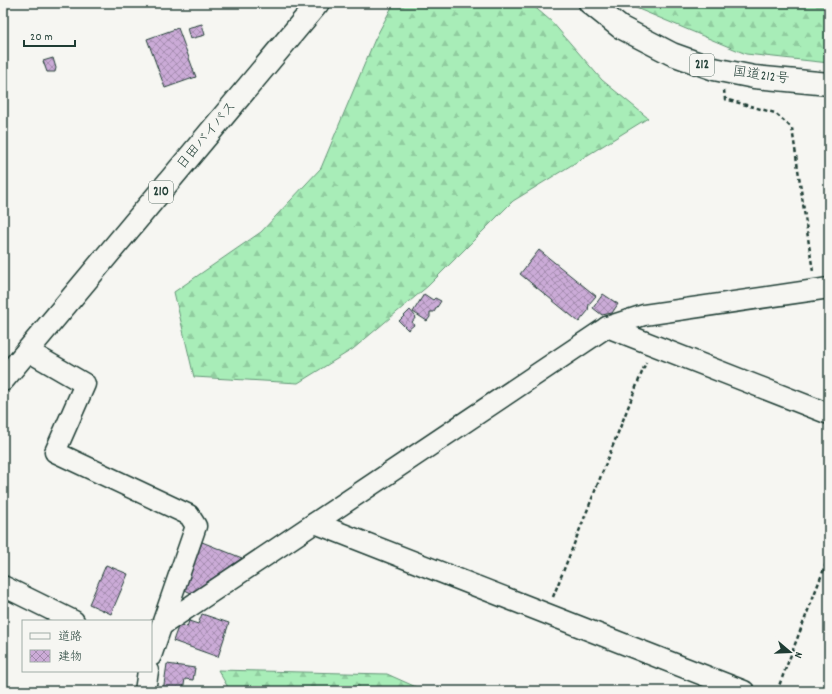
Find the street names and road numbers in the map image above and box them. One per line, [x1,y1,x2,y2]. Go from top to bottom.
road number: 212 [690,54,714,76]
street label: 国道212号 [731,62,791,90]
street label: 日田バイパス [172,97,242,175]
road number: 210 [149,181,173,203]

